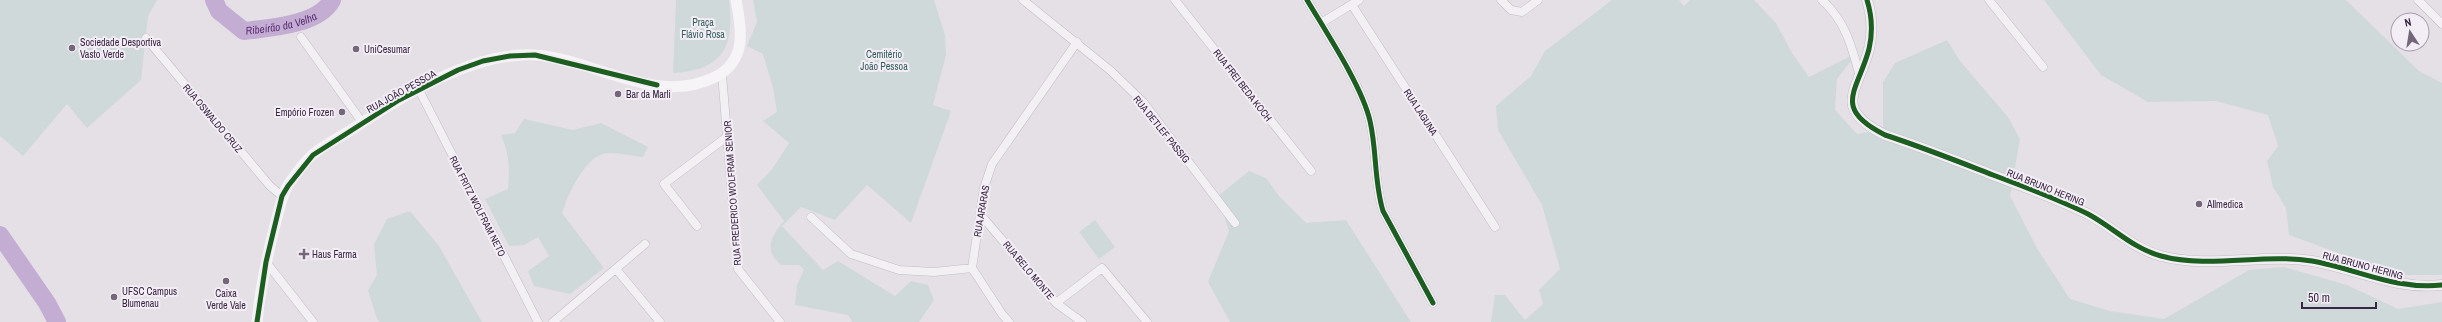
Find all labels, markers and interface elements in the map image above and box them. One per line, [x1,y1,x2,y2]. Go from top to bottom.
water label: Ribeirão da Velha [245,9,319,38]
north arrow [2390,12,2430,52]
text: N [2403,15,2413,30]
park label: Praça Flávio Rosa [681,16,725,41]
place label: Sociedade Desportiva Vasto Verde [80,36,162,61]
marker: Sociedade Desportiva Vasto Verde [67,43,77,53]
place label: UniCesumar [364,43,410,56]
marker: UniCesumar [351,44,361,54]
street label: RUA FREI BEDA KOCH [1210,47,1275,124]
park label: Cemitério João Pessoa [860,48,908,73]
street label: RUA JOÃO PESSOA [364,67,439,116]
street label: RUA OSWALDO CRUZ [180,81,245,155]
street label: RUA LAGUNA [1401,87,1441,138]
place label: Bar da Marli [626,88,671,101]
marker: Bar da Marli [613,89,623,99]
street label: RUA DETLEF PASSIG [1131,93,1193,166]
place label: Empório Frozen [275,106,334,119]
marker: Empório Frozen [337,107,347,117]
street label: RUA FREDERICO WOLFRAM SENIOR [721,120,744,266]
street label: RUA FRITZ WOLFRAM NETO [446,154,509,259]
street label: RUA BRUNO HERING [2005,166,2087,209]
street label: RUA ARARAS [971,184,993,238]
place label: Allmedica [2206,198,2243,211]
marker: Allmedica [2194,199,2204,209]
street label: RUA BELO MONTE [1000,238,1057,302]
place label: Haus Farma [312,248,357,261]
street label: RUA BRUNO HERING [2321,248,2405,282]
marker: Haus Farma [299,249,309,259]
marker: Caixa Verde Vale [221,276,231,286]
scale bar [2302,284,2376,310]
place label: UFSC Campus Blumenau [122,285,177,310]
place label: Caixa Verde Vale [206,287,246,312]
text: 50 m [2308,290,2330,306]
marker: UFSC Campus Blumenau [109,292,119,302]

